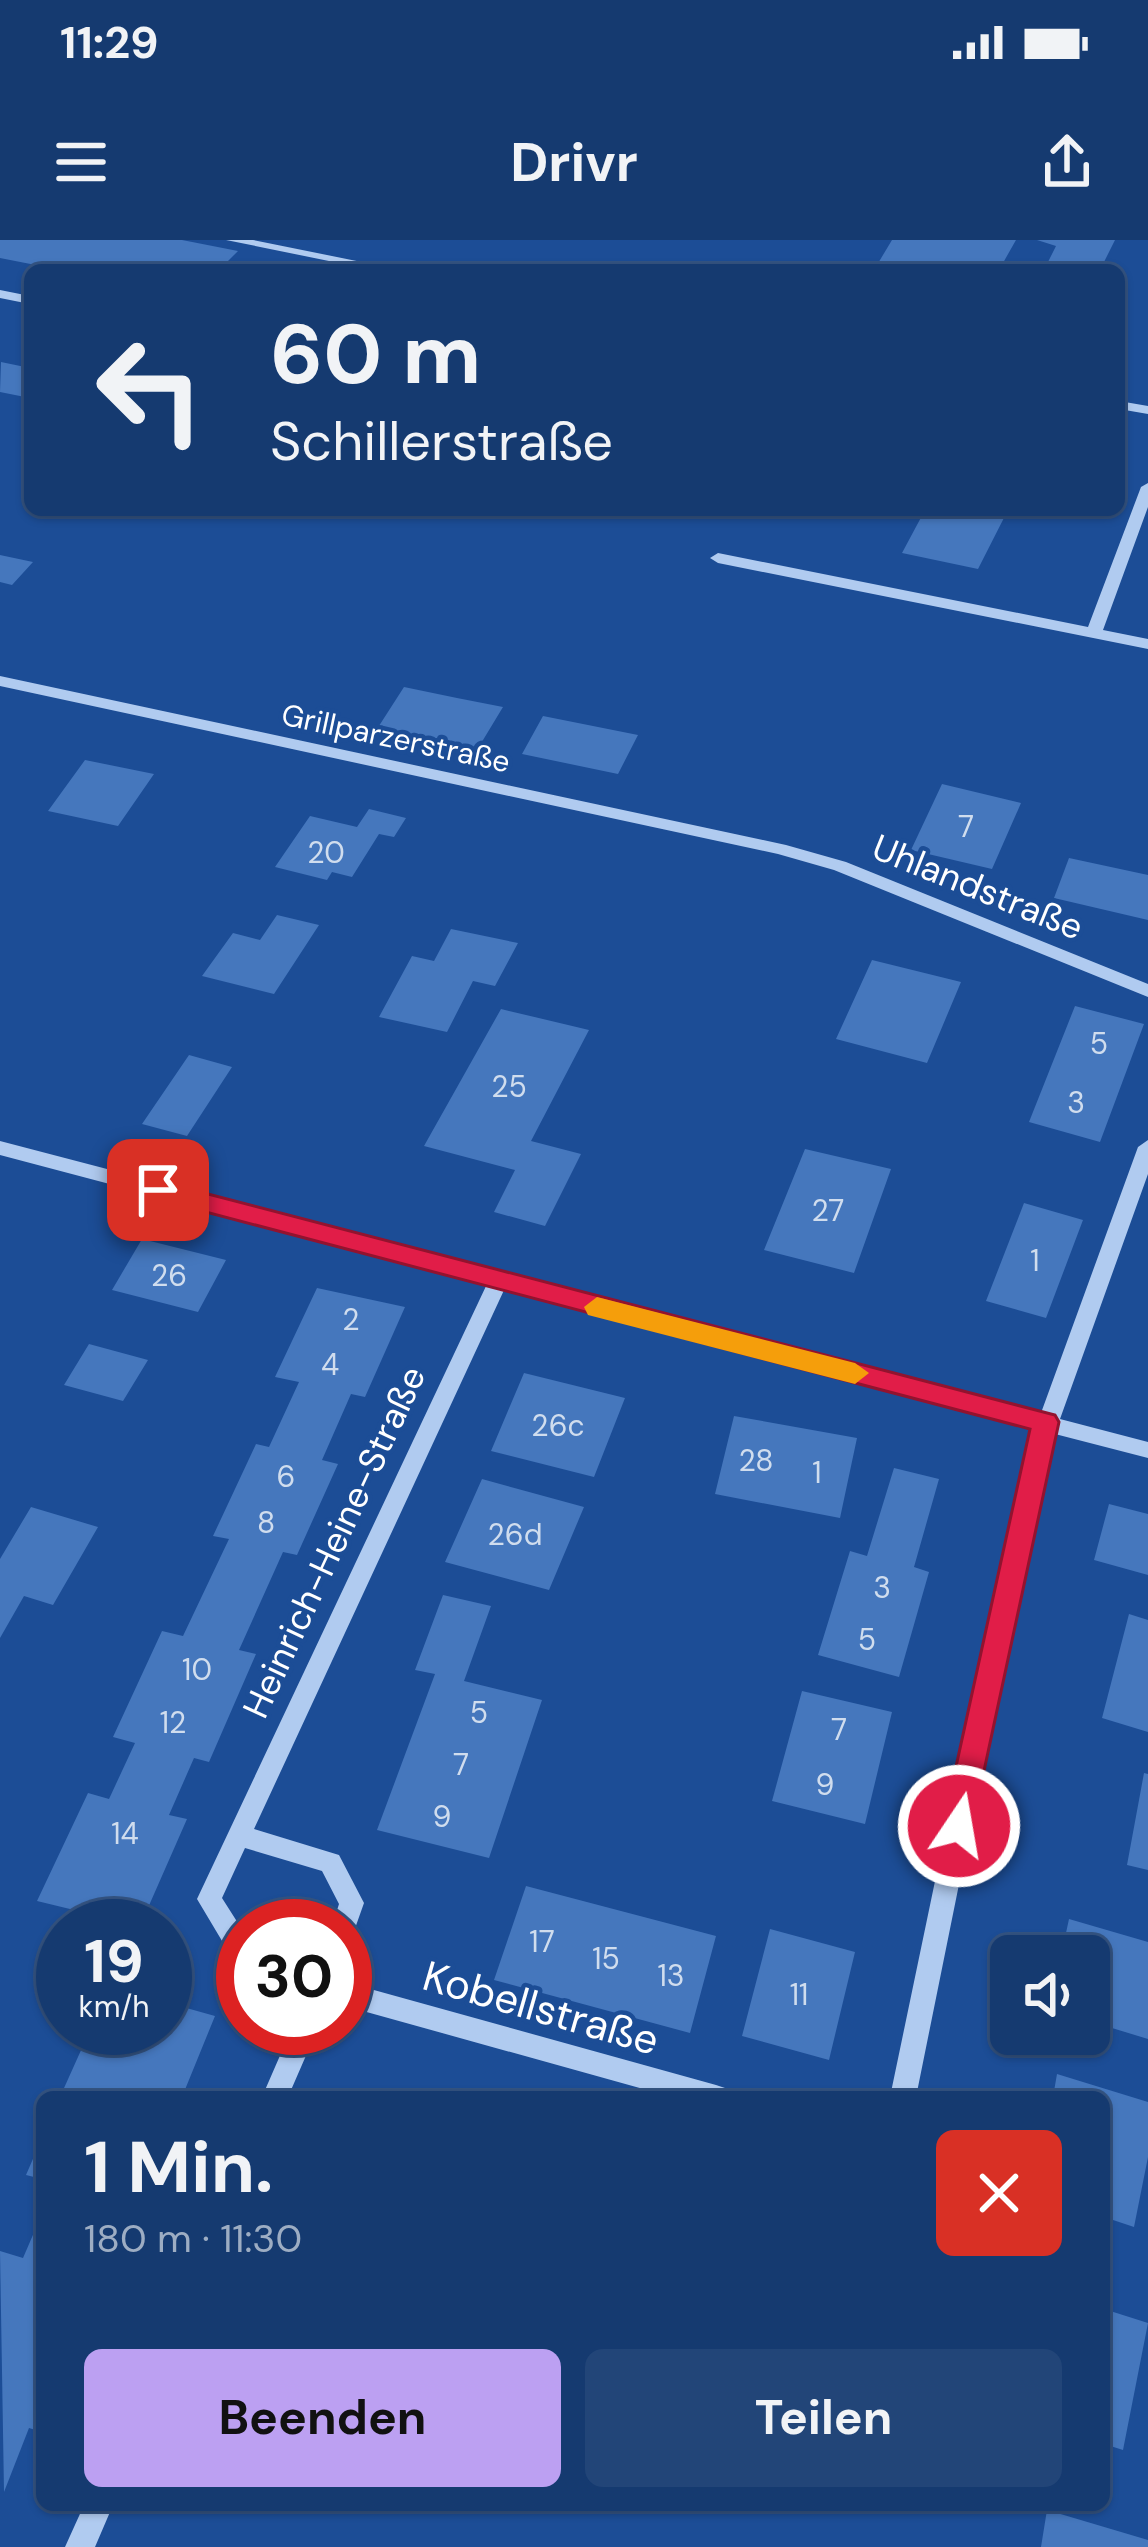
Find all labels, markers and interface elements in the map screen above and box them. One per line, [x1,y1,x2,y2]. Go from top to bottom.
text: 11:29 [60,13,159,72]
text: Drivr [510,127,638,198]
icon: menu [48,129,114,195]
icon: share [1034,129,1100,195]
text: 60 m [270,300,481,409]
icon: left [72,312,228,468]
text: Schillerstraße [270,406,613,477]
street label: Grillparzerstraße [278,695,514,781]
house number: 7 [958,807,974,846]
street label: Uhlandstraße [866,823,1090,951]
house number: 20 [307,833,345,872]
house number: 5 [1090,1024,1108,1063]
house number: 25 [491,1067,527,1106]
house number: 3 [1067,1083,1085,1122]
pin [107,1139,209,1241]
icon: arrive [125,1157,191,1223]
house number: 27 [812,1191,844,1230]
house number: 1 [1030,1241,1040,1280]
house number: 26 [151,1256,187,1295]
house number: 2 [342,1300,360,1339]
house number: 4 [321,1345,339,1384]
street label: Heinrich-Heine-Straße [232,1359,436,1725]
house number: 26c [531,1406,585,1445]
house number: 28 [738,1441,774,1480]
house number: 1 [812,1453,822,1492]
house number: 6 [277,1457,295,1496]
house number: 8 [257,1503,275,1542]
house number: 26d [488,1515,542,1554]
house number: 3 [873,1568,891,1607]
house number: 5 [858,1620,876,1659]
house number: 10 [182,1650,212,1689]
house number: 5 [470,1693,488,1732]
house number: 12 [160,1703,186,1742]
house number: 7 [831,1710,847,1749]
house number: 7 [453,1745,469,1784]
position arrow [896,1763,1022,1889]
house number: 9 [816,1765,834,1804]
house number: 9 [433,1797,451,1836]
house number: 14 [111,1814,139,1853]
speed limit sign: 30 [216,1899,372,2055]
text: 19 [84,1922,144,2001]
house number: 17 [529,1922,555,1961]
map controls [990,1935,1110,2055]
button: sound [990,1935,1110,2055]
house number: 15 [592,1939,620,1978]
street label: Kobellstraße [417,1948,665,2068]
house number: 13 [657,1956,685,1995]
house number: 11 [790,1975,808,2014]
text: km/h [79,1987,149,2026]
text: 1 Min. [84,2121,273,2214]
button: close [936,2130,1062,2256]
text: 180 m · 11:30 [84,2213,302,2264]
button: Beenden [84,2349,561,2487]
button: Teilen [585,2349,1062,2487]

